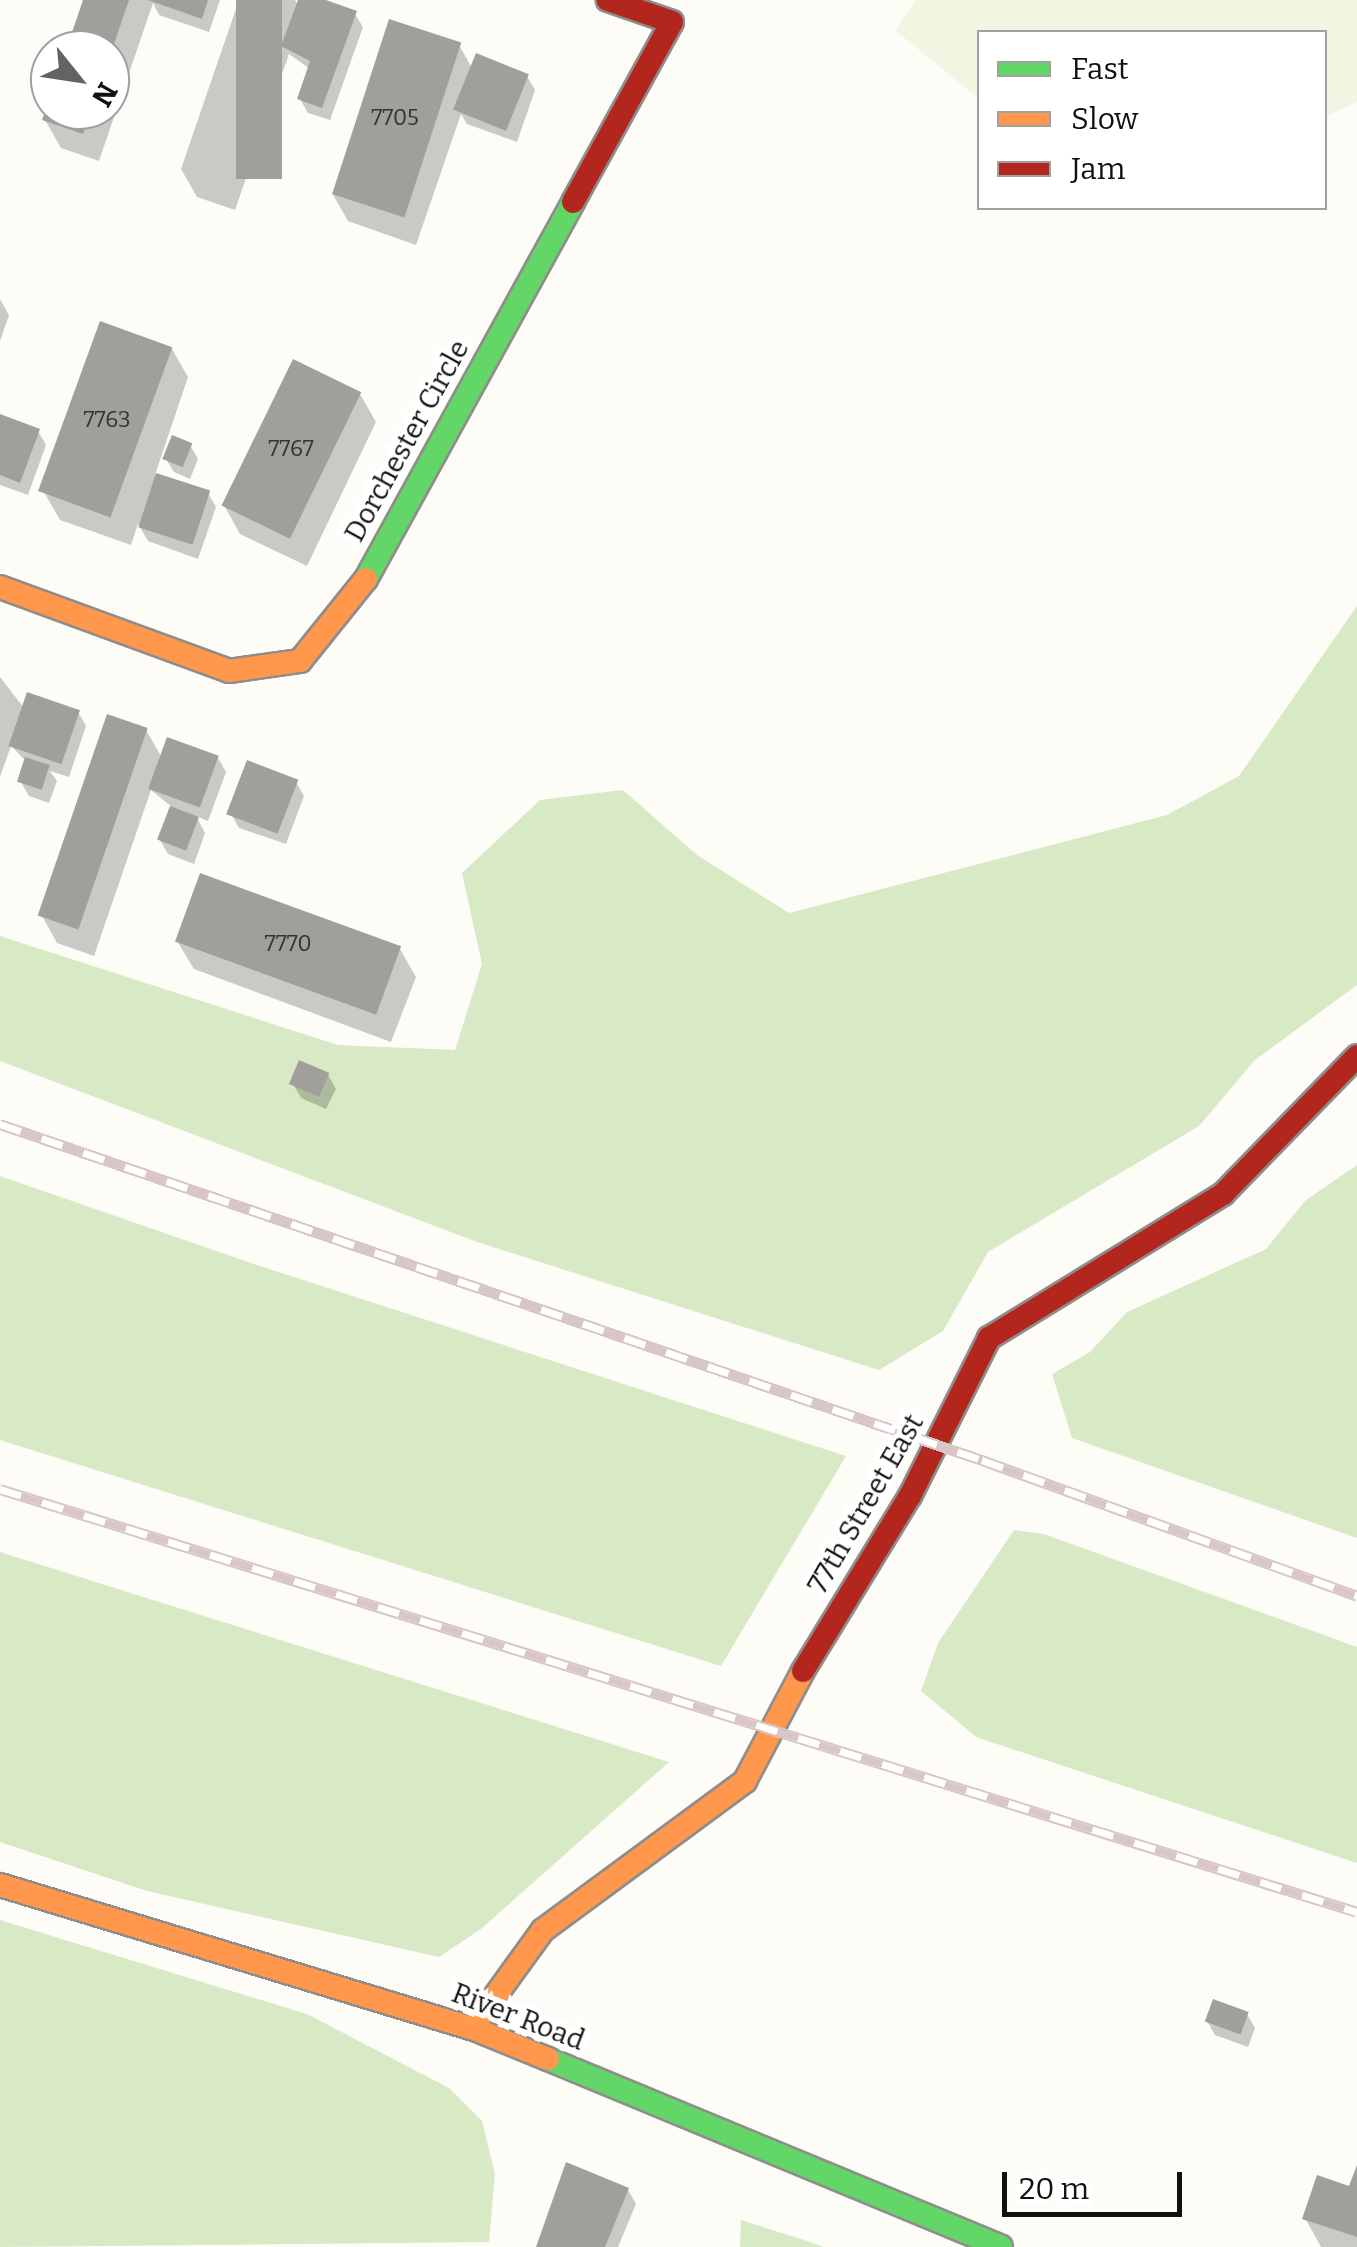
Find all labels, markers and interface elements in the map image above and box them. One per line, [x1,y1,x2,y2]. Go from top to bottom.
north arrow [30,30,130,130]
legend [977,30,1327,210]
text: Fast [1071,51,1129,87]
text: N [85,77,124,112]
text: Slow [1071,101,1138,137]
house number: 7705 [371,105,419,131]
text: Jam [1071,151,1125,187]
street label: Dorchester Circle [338,334,476,548]
house number: 7763 [83,407,131,433]
house number: 7767 [268,436,314,462]
house number: 7770 [265,931,311,957]
street label: 77th Street East [801,1408,931,1600]
street label: River Road [447,1976,589,2058]
scale bar [1007,2152,1187,2214]
text: 20 m [1019,2171,1089,2207]

